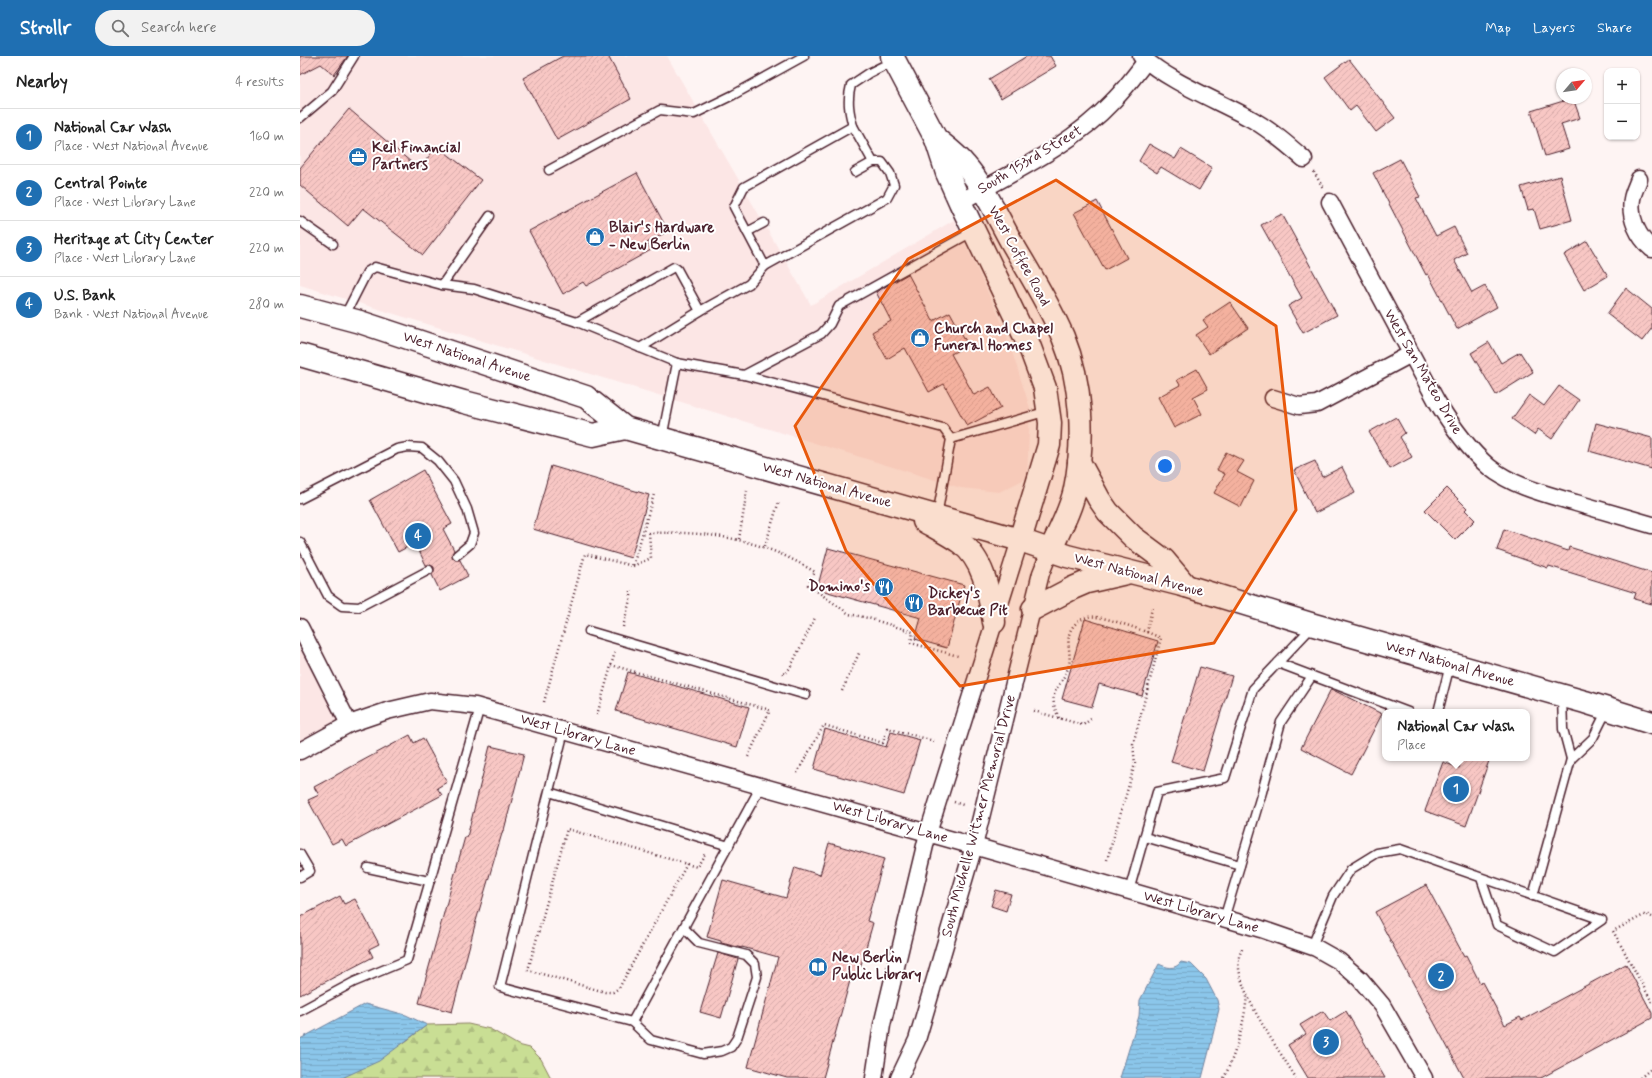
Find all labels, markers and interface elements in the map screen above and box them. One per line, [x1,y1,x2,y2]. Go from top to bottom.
search box [95,10,375,46]
text: Strollr [20,16,71,41]
icon: search [109,17,131,39]
text: Search here [141,18,217,38]
text: Map [1485,19,1511,37]
text: Layers [1533,19,1575,37]
text: Share [1597,19,1632,37]
north arrow [1556,68,1592,104]
map controls [1604,68,1640,140]
button: + [1604,68,1640,104]
text: Nearby [16,71,68,93]
text: 4 results [235,74,284,91]
button: − [1604,104,1640,140]
text: National Car Wash [54,118,172,138]
street label: South 153rd Street [974,121,1086,199]
text: 1 [26,128,32,145]
text: 160 m [249,128,284,145]
text: Place · West National Avenue [54,138,209,155]
place label: Keil Financial Partners [372,138,460,175]
office icon: Keil Financial Partners [347,146,369,168]
text: Central Pointe [54,174,147,194]
text: 2 [26,184,32,201]
text: 220 m [249,184,284,201]
text: Place · West Library Lane [54,194,196,211]
street label: West Coffee Road [983,202,1055,310]
place label: Blair's Hardware - New Berlin [609,218,714,255]
shop icon: Blair's Hardware - New Berlin [584,226,606,248]
text: Heritage at City Center [54,230,214,250]
text: 3 [26,240,32,257]
text: 220 m [249,240,284,257]
text: Place · West Library Lane [54,250,196,267]
text: U.S. Bank [54,286,115,306]
text: 4 [25,296,33,313]
text: 280 m [249,296,284,313]
text: Bank · West National Avenue [54,306,209,323]
street label: West San Mateo Drive [1379,306,1467,438]
place label: Church and Chapel Funeral Homes [934,319,1053,356]
street label: West National Avenue [400,327,534,387]
shop icon: Church and Chapel Funeral Homes [909,327,931,349]
your location [1155,456,1175,476]
street label: West National Avenue [760,457,894,513]
pin: 4 [405,521,431,551]
street label: West National Avenue [1072,548,1206,602]
restaurant icon: Domino's [873,576,895,598]
place label: Domino's [808,577,870,597]
place label: Dickey's Barbecue Pit [928,584,1008,621]
restaurant icon: Dickey's Barbecue Pit [903,592,925,614]
street label: West National Avenue [1383,636,1517,692]
street label: South Michelle Witmer Memorial Drive [937,692,1021,940]
street label: West Library Lane [518,709,638,761]
popup [1382,709,1530,761]
text: National Car Wash [1397,717,1515,737]
text: Place [1397,737,1426,754]
pin: 1 [1443,774,1469,804]
street label: West Library Lane [830,796,950,848]
street label: West Library Lane [1141,886,1261,938]
place label: New Berlin Public Library [832,948,921,985]
library icon: New Berlin Public Library [807,956,829,978]
pin: 2 [1428,961,1454,991]
pin: 3 [1313,1027,1339,1057]

